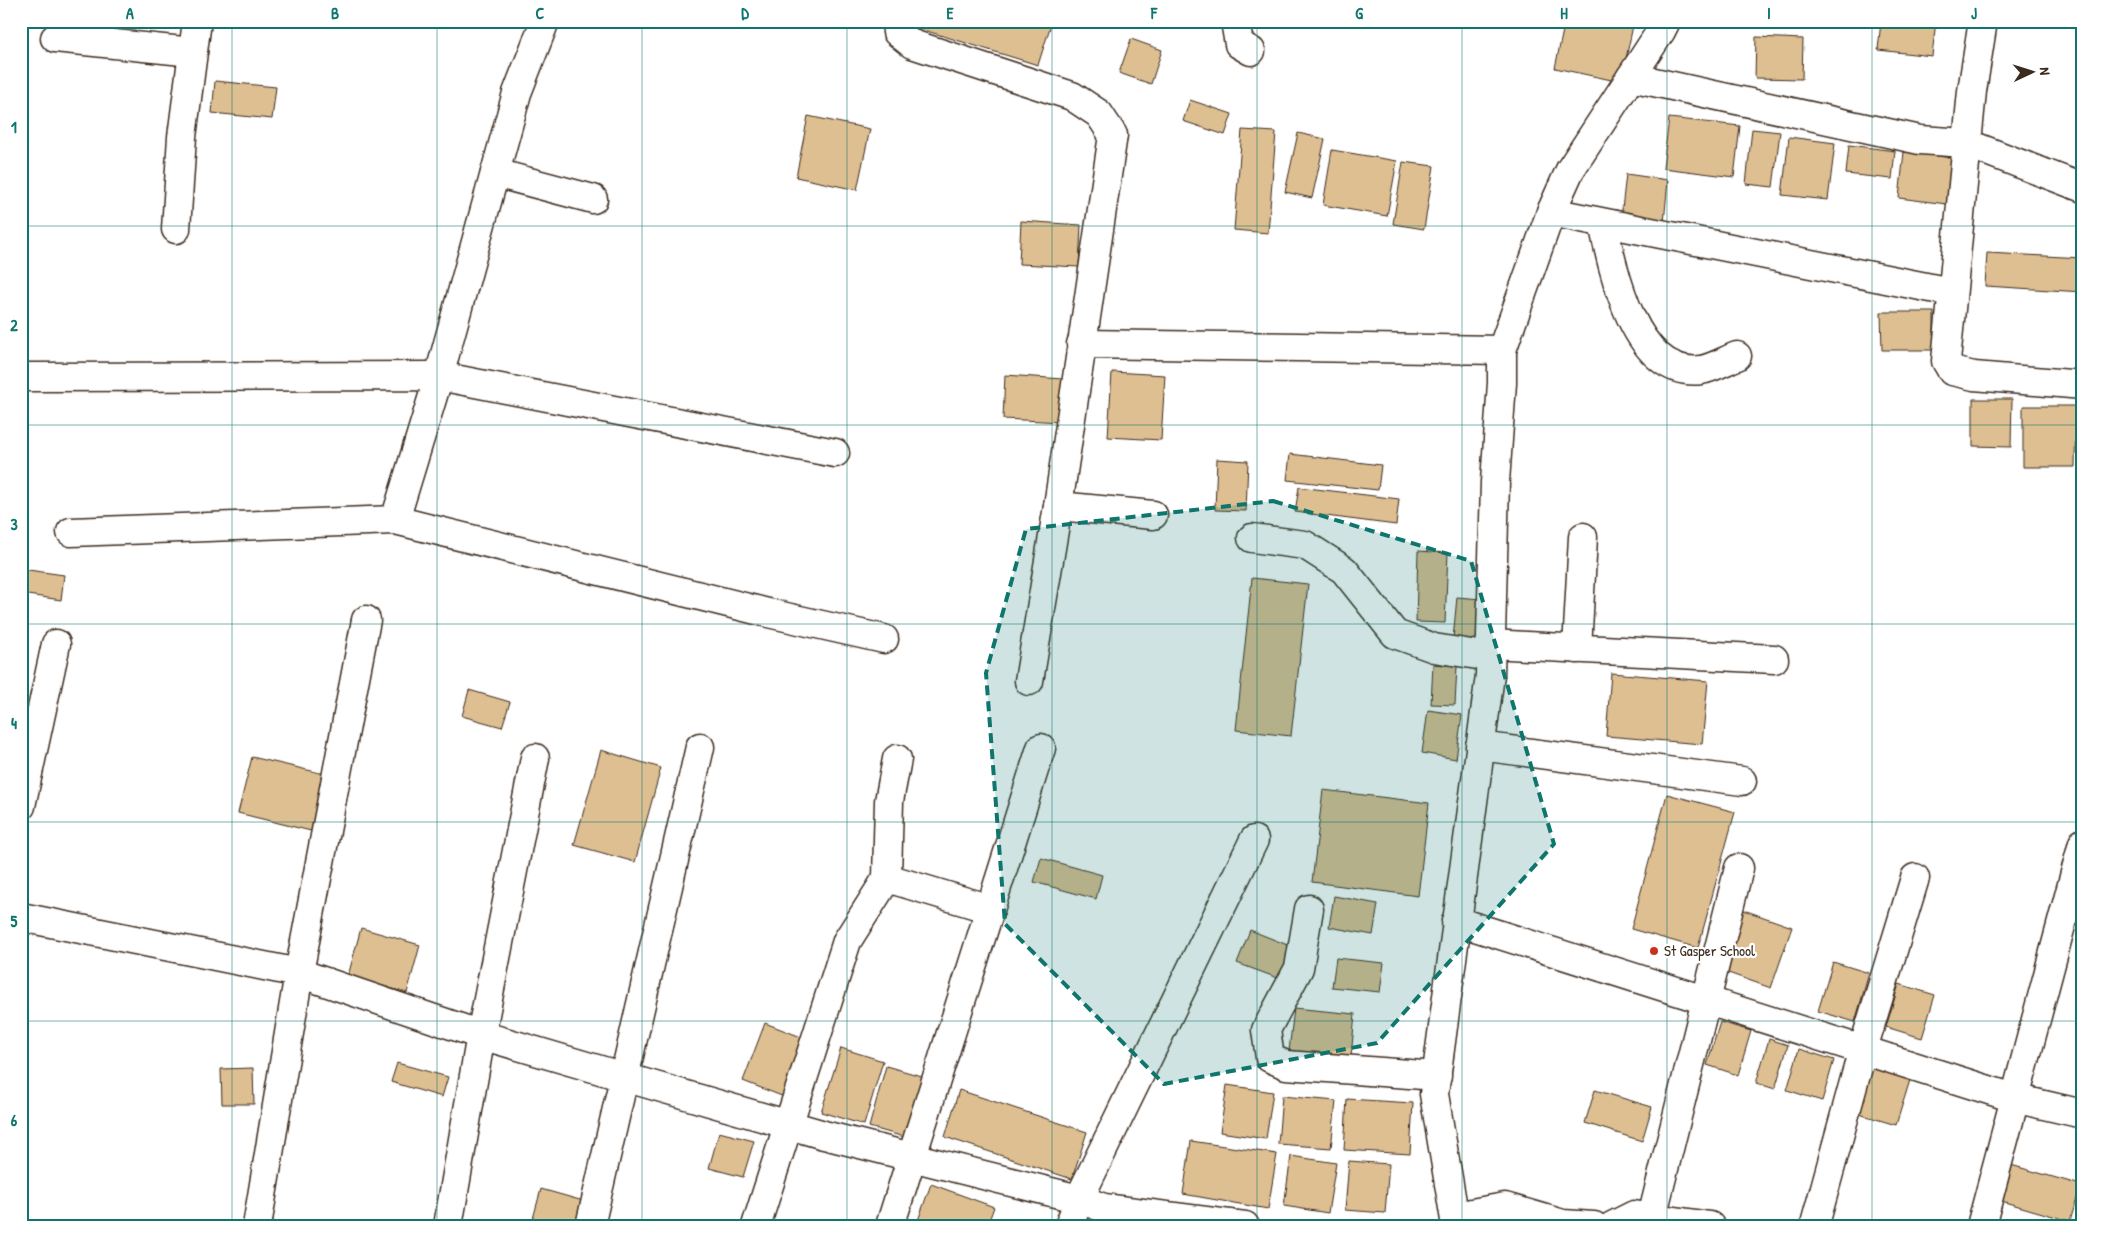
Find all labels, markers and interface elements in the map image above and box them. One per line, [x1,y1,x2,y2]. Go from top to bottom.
text: A [126,2,134,24]
text: B [331,2,339,24]
text: C [536,2,545,24]
text: D [741,2,749,24]
text: E [946,2,954,24]
text: F [1150,2,1158,24]
text: G [1355,2,1363,24]
text: H [1560,2,1568,24]
text: I [1767,2,1771,24]
text: J [1971,2,1977,24]
north arrow [2006,48,2056,98]
text: N [2036,67,2055,76]
text: 1 [11,116,17,138]
text: 2 [10,314,18,336]
text: 3 [10,513,18,535]
text: 4 [11,712,17,734]
text: 5 [11,910,18,932]
place label: St Gasper School [1664,940,1755,961]
marker: St Gasper School [1648,945,1660,957]
text: 6 [11,1109,18,1131]

